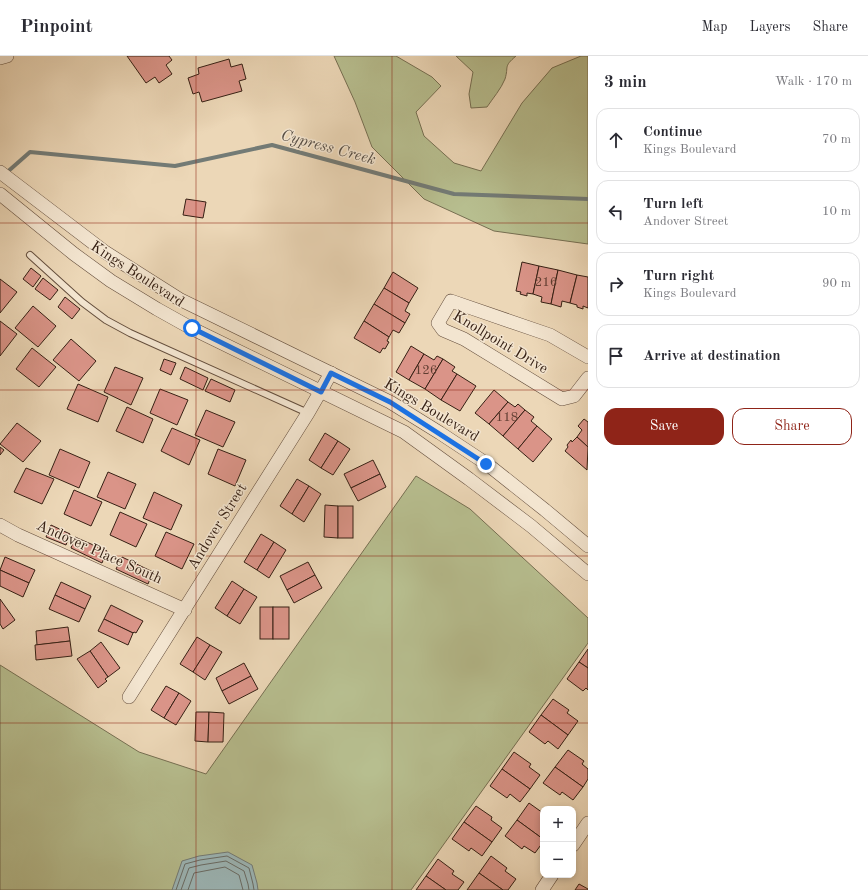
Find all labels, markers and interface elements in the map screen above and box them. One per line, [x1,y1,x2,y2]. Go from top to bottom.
text: Pinpoint [20,18,93,37]
text: Map [702,20,728,34]
text: Layers [750,20,791,34]
text: Share [813,20,848,34]
text: 3 min [604,74,647,91]
text: Walk · 170 m [775,75,852,88]
text: Continue [643,125,702,140]
water label: Cypress Creek [279,128,377,168]
icon: ahead [605,129,627,151]
text: 70 m [822,133,851,146]
text: Kings Boulevard [643,143,737,156]
text: Turn left [643,197,703,212]
icon: left [605,201,627,223]
text: 10 m [822,205,851,218]
text: Andover Street [643,215,728,228]
street label: Kings Boulevard [88,239,186,311]
text: Turn right [643,269,714,284]
icon: right [605,273,627,295]
house number: 216 [535,276,557,289]
text: 90 m [822,277,851,290]
text: Kings Boulevard [643,287,737,300]
street label: Knollpoint Drive [450,309,550,377]
route start [183,319,201,337]
icon: arrive [605,345,627,367]
text: Arrive at destination [643,349,781,364]
house number: 126 [415,364,437,377]
street label: Kings Boulevard [381,377,481,445]
button: Save [604,408,724,445]
button: Share [732,408,852,445]
house number: 118 [496,411,518,424]
route end [477,455,495,473]
street label: Andover Street [186,481,250,573]
street label: Andover Place South [34,518,164,588]
map controls [540,806,576,878]
button: + [540,806,576,842]
button: − [540,842,576,878]

